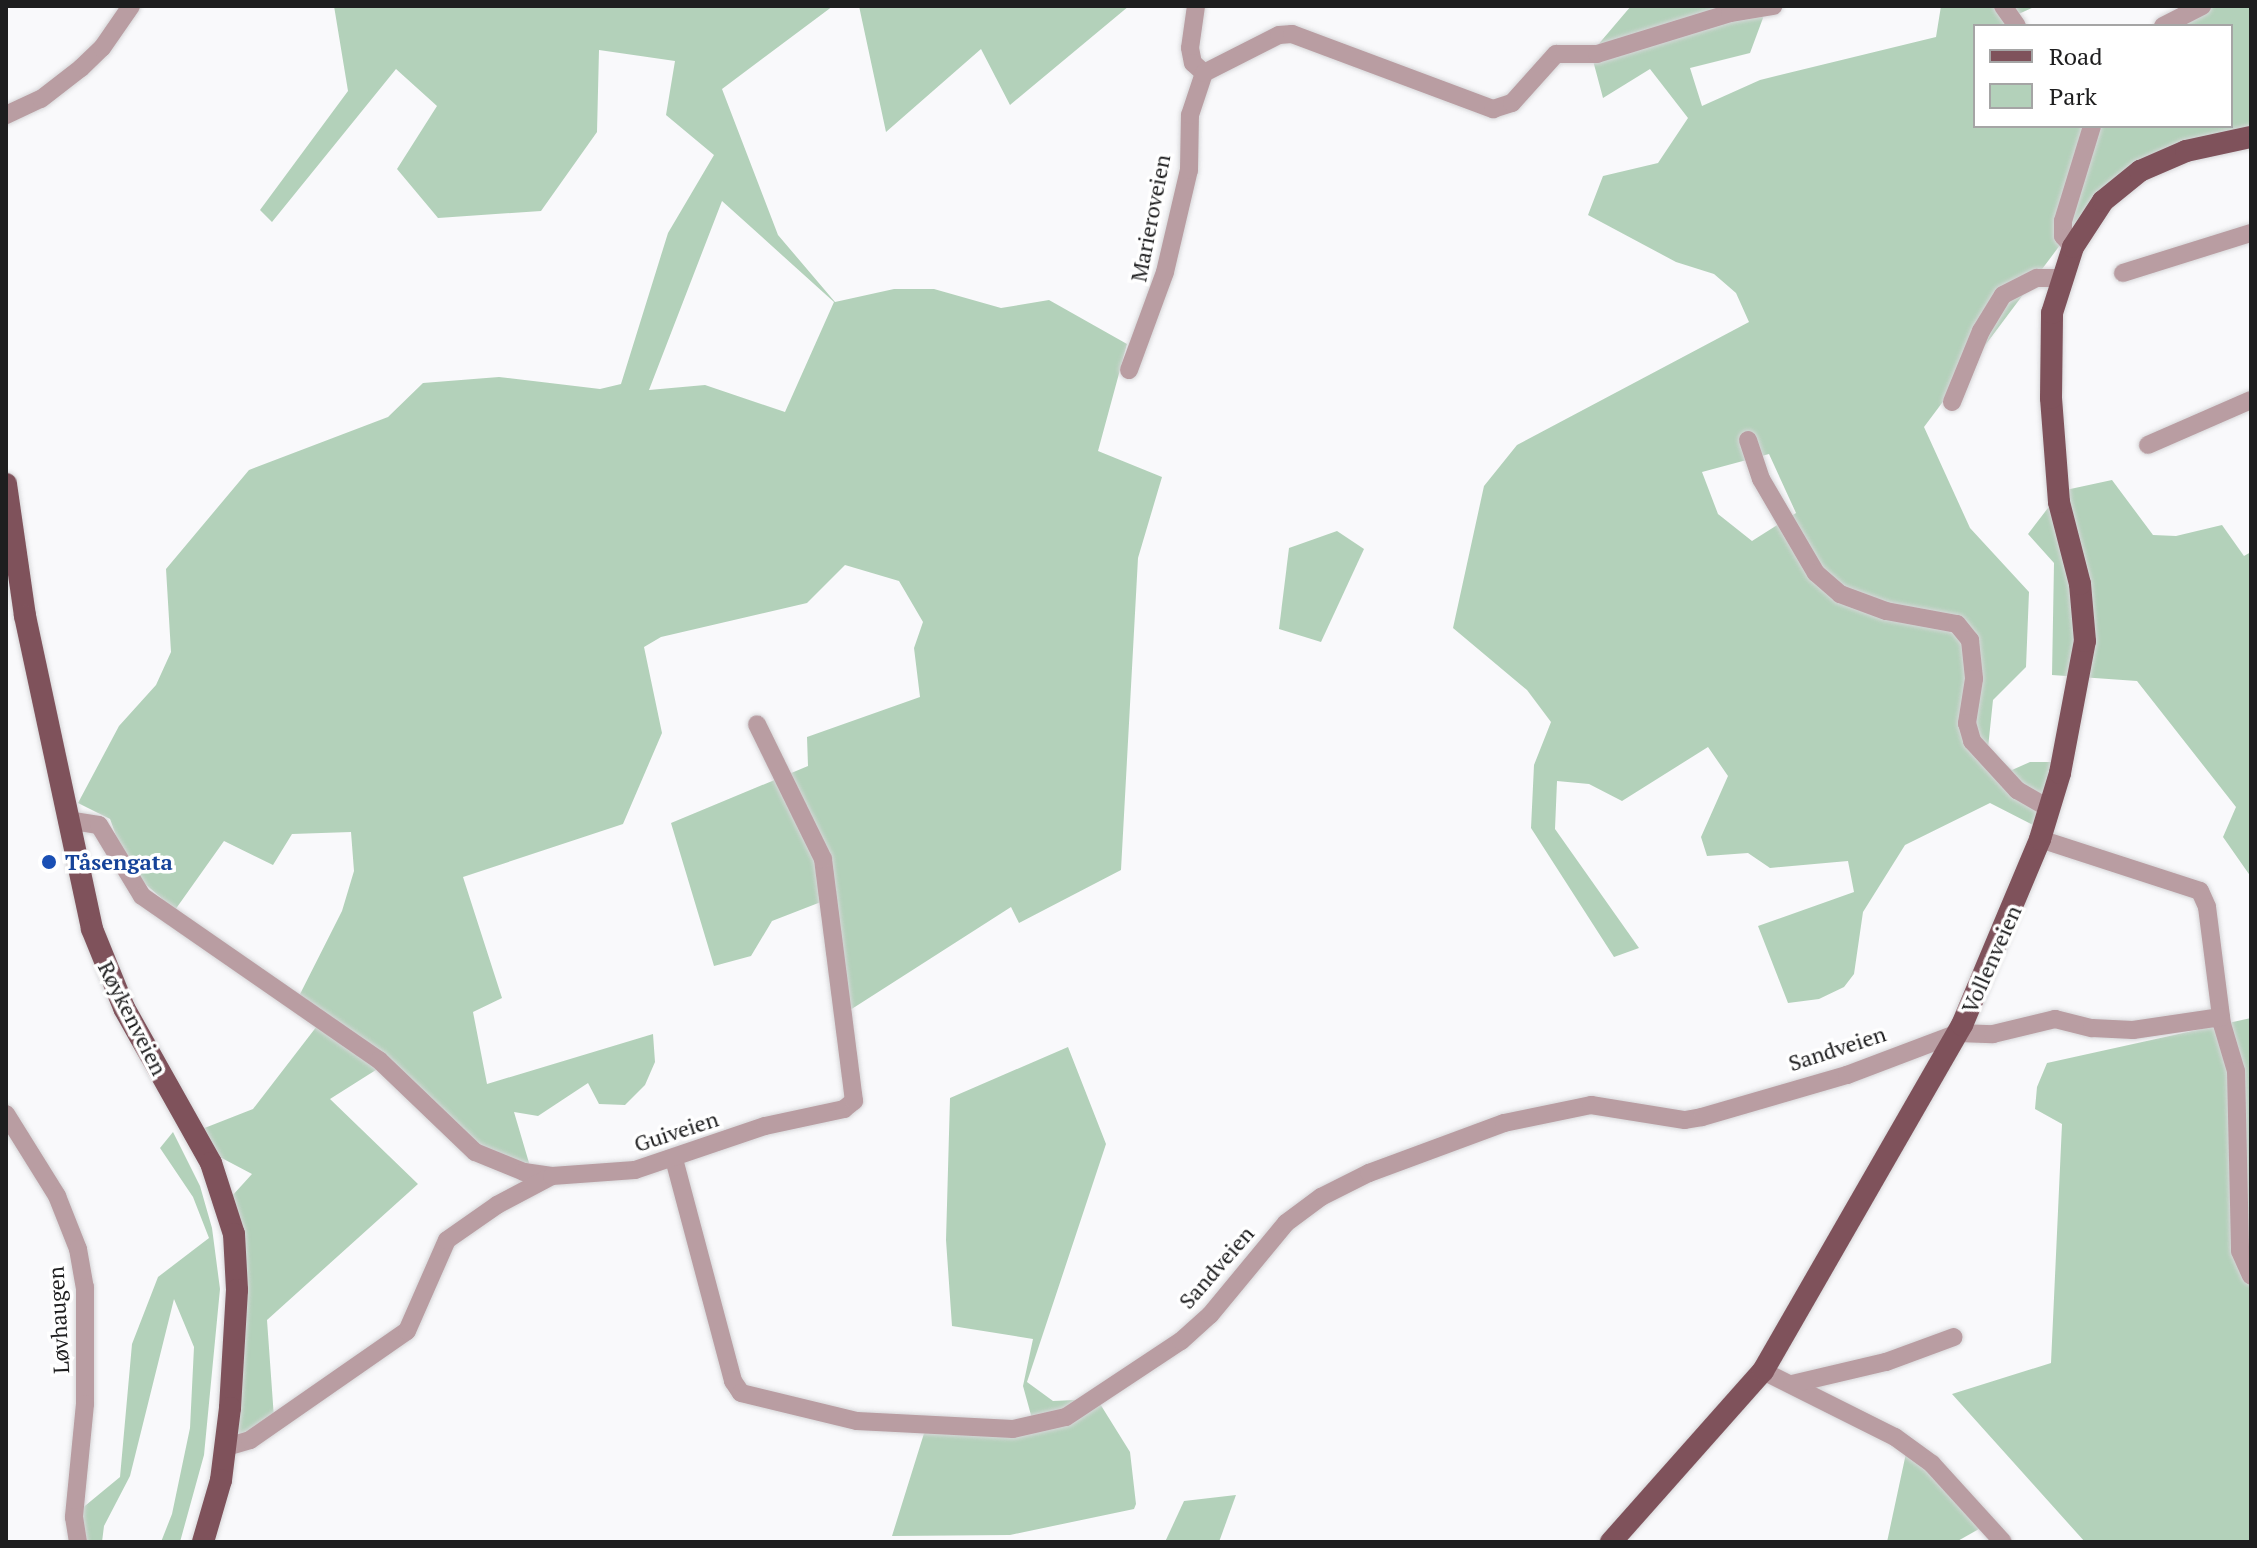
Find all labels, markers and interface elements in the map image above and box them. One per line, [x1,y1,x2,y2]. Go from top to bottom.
legend [1973,24,2233,128]
text: Road [2049,40,2103,72]
text: Park [2049,80,2097,112]
street label: Marieroveien [1125,152,1175,284]
place label: Tåsengata [65,849,173,875]
marker: Tåsengata [40,853,58,871]
street label: Vollenveien [1956,901,2026,1017]
street label: Røykenveien [93,957,173,1079]
street label: Sandveien [1785,1020,1889,1076]
street label: Guiveien [631,1105,721,1157]
street label: Sandveien [1173,1220,1259,1314]
street label: Løvhaugen [42,1266,74,1374]

